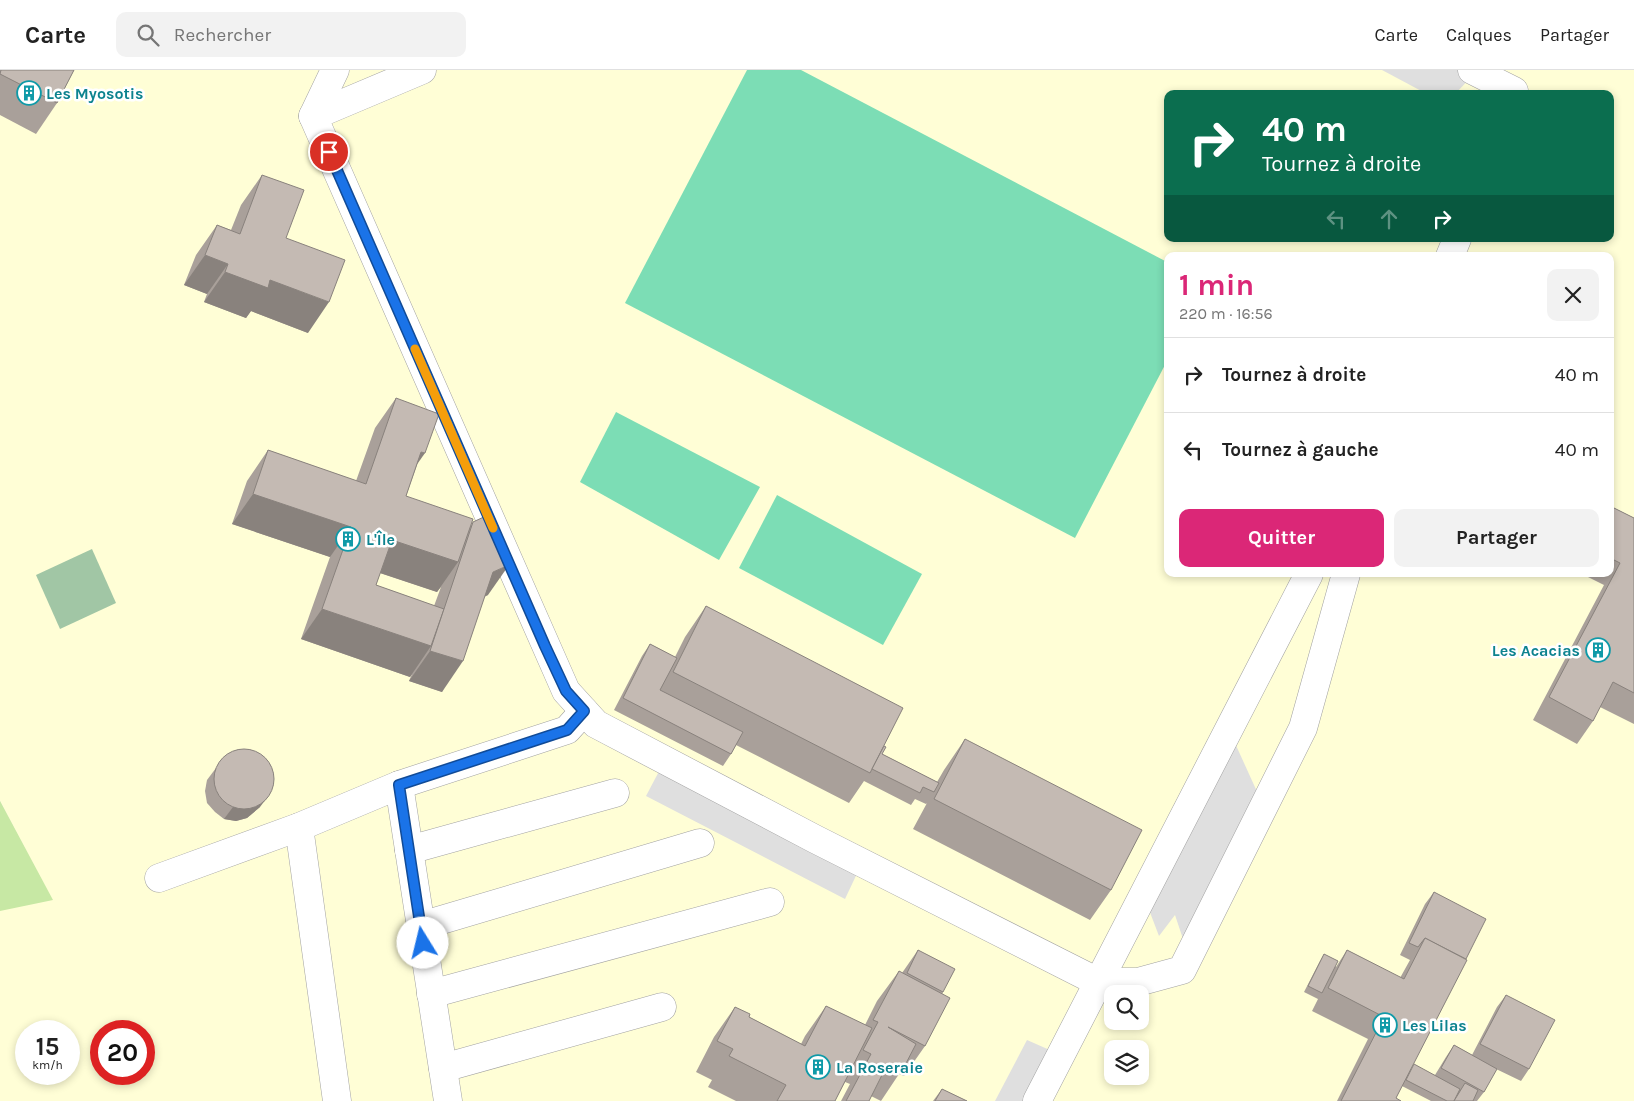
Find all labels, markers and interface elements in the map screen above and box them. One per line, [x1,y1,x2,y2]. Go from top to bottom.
search box [116,12,466,57]
text: Carte [25,21,86,49]
icon: search [134,21,162,49]
text: Rechercher [174,24,271,46]
text: Carte [1374,24,1418,46]
text: Calques [1446,24,1512,46]
text: Partager [1540,24,1609,46]
building icon: Les Myosotis [16,80,42,106]
place label: Les Myosotis [46,84,143,103]
text: 40 m [1262,109,1347,150]
icon: right [1179,110,1244,175]
pin [308,131,350,173]
icon: arrive [315,138,343,166]
text: Tournez à droite [1262,151,1421,177]
icon: left [1322,205,1350,233]
icon: ahead [1375,205,1403,233]
icon: right [1428,205,1456,233]
text: 1 min [1179,267,1254,303]
button: close [1547,269,1599,321]
text: 220 m · 16:56 [1179,304,1273,323]
icon: right [1179,361,1207,389]
text: Tournez à droite [1222,364,1366,386]
text: 40 m [1555,364,1599,386]
icon: left [1179,436,1207,464]
text: Tournez à gauche [1222,439,1379,461]
text: 40 m [1555,439,1599,461]
button: Quitter [1179,509,1384,567]
button: Partager [1394,509,1599,567]
building icon: L'Île [335,526,361,552]
place label: L'Île [366,530,395,549]
building icon: Les Acacias [1585,637,1611,663]
place label: Les Acacias [1492,641,1580,660]
position arrow [396,916,448,968]
map controls [1104,985,1149,1085]
button: search [1104,985,1149,1030]
building icon: Les Lilas [1372,1012,1398,1038]
place label: Les Lilas [1402,1016,1467,1035]
speed limit sign: 20 [90,1020,155,1085]
text: 15 [36,1032,59,1061]
button: layers [1104,1040,1149,1085]
building icon: La Roseraie [805,1054,831,1080]
text: km/h [32,1058,63,1072]
place label: La Roseraie [836,1058,923,1077]

